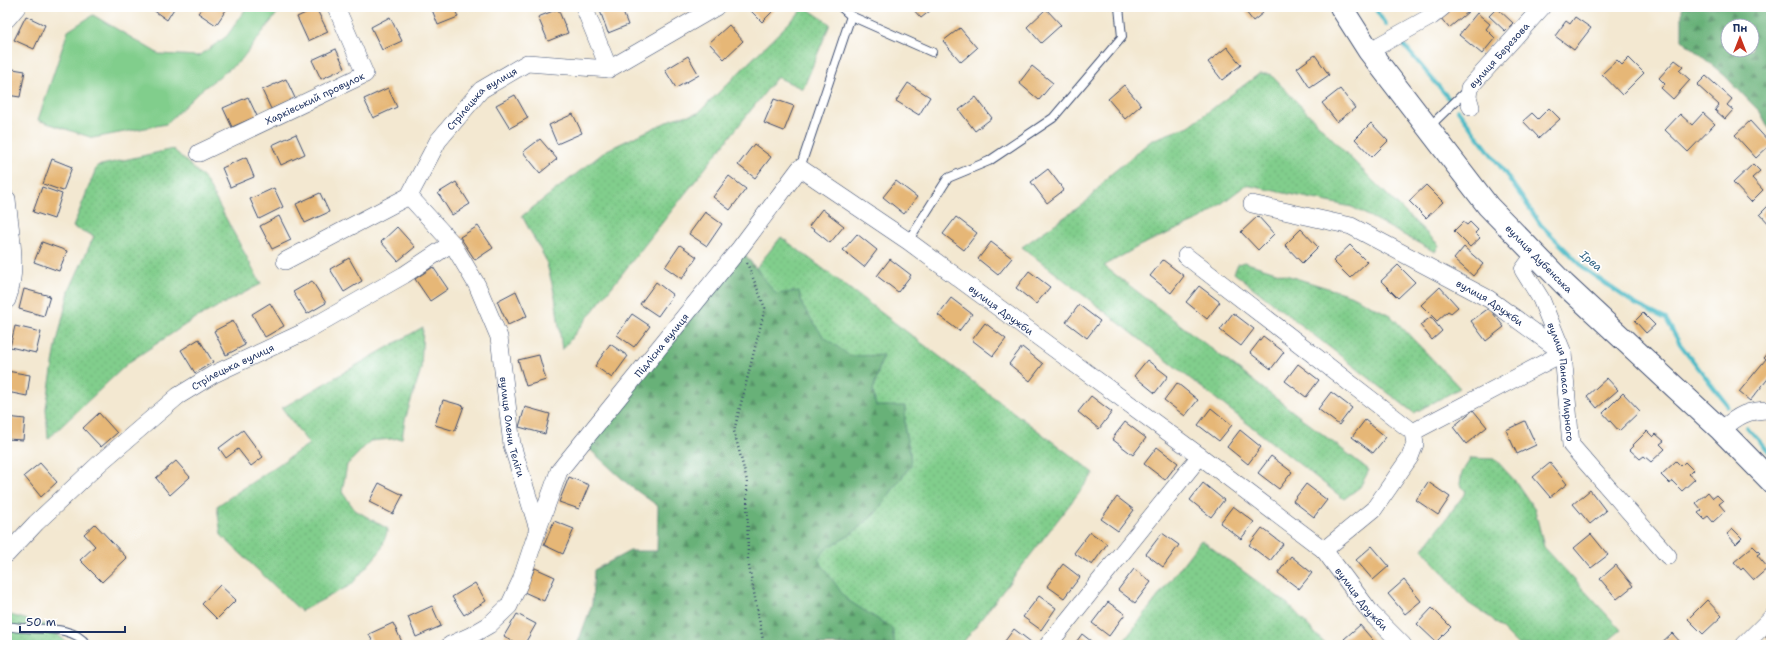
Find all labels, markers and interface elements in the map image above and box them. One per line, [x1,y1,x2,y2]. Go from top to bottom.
north arrow [1720,18,1760,58]
street label: вулиця Березова [1466,19,1532,91]
text: Пн [1733,21,1747,36]
street label: Стрілецька вулиця [444,64,519,133]
street label: Харківський провулок [263,69,367,127]
street label: вулиця Дубенська [1503,222,1576,296]
water label: Ірва [1576,247,1605,275]
street label: вулиця Дружби [1454,276,1526,329]
street label: вулиця Дружби [966,281,1037,338]
street label: Підлісна вулиця [631,310,691,380]
street label: вулиця Панаса Мирного [1545,320,1577,442]
street label: Стрілецька вулиця [189,341,276,393]
street label: вулиця Олени Теліги [497,376,528,479]
street label: вулиця Дружби [1332,564,1391,633]
scale bar [20,608,125,634]
text: 50 m [26,614,56,630]

